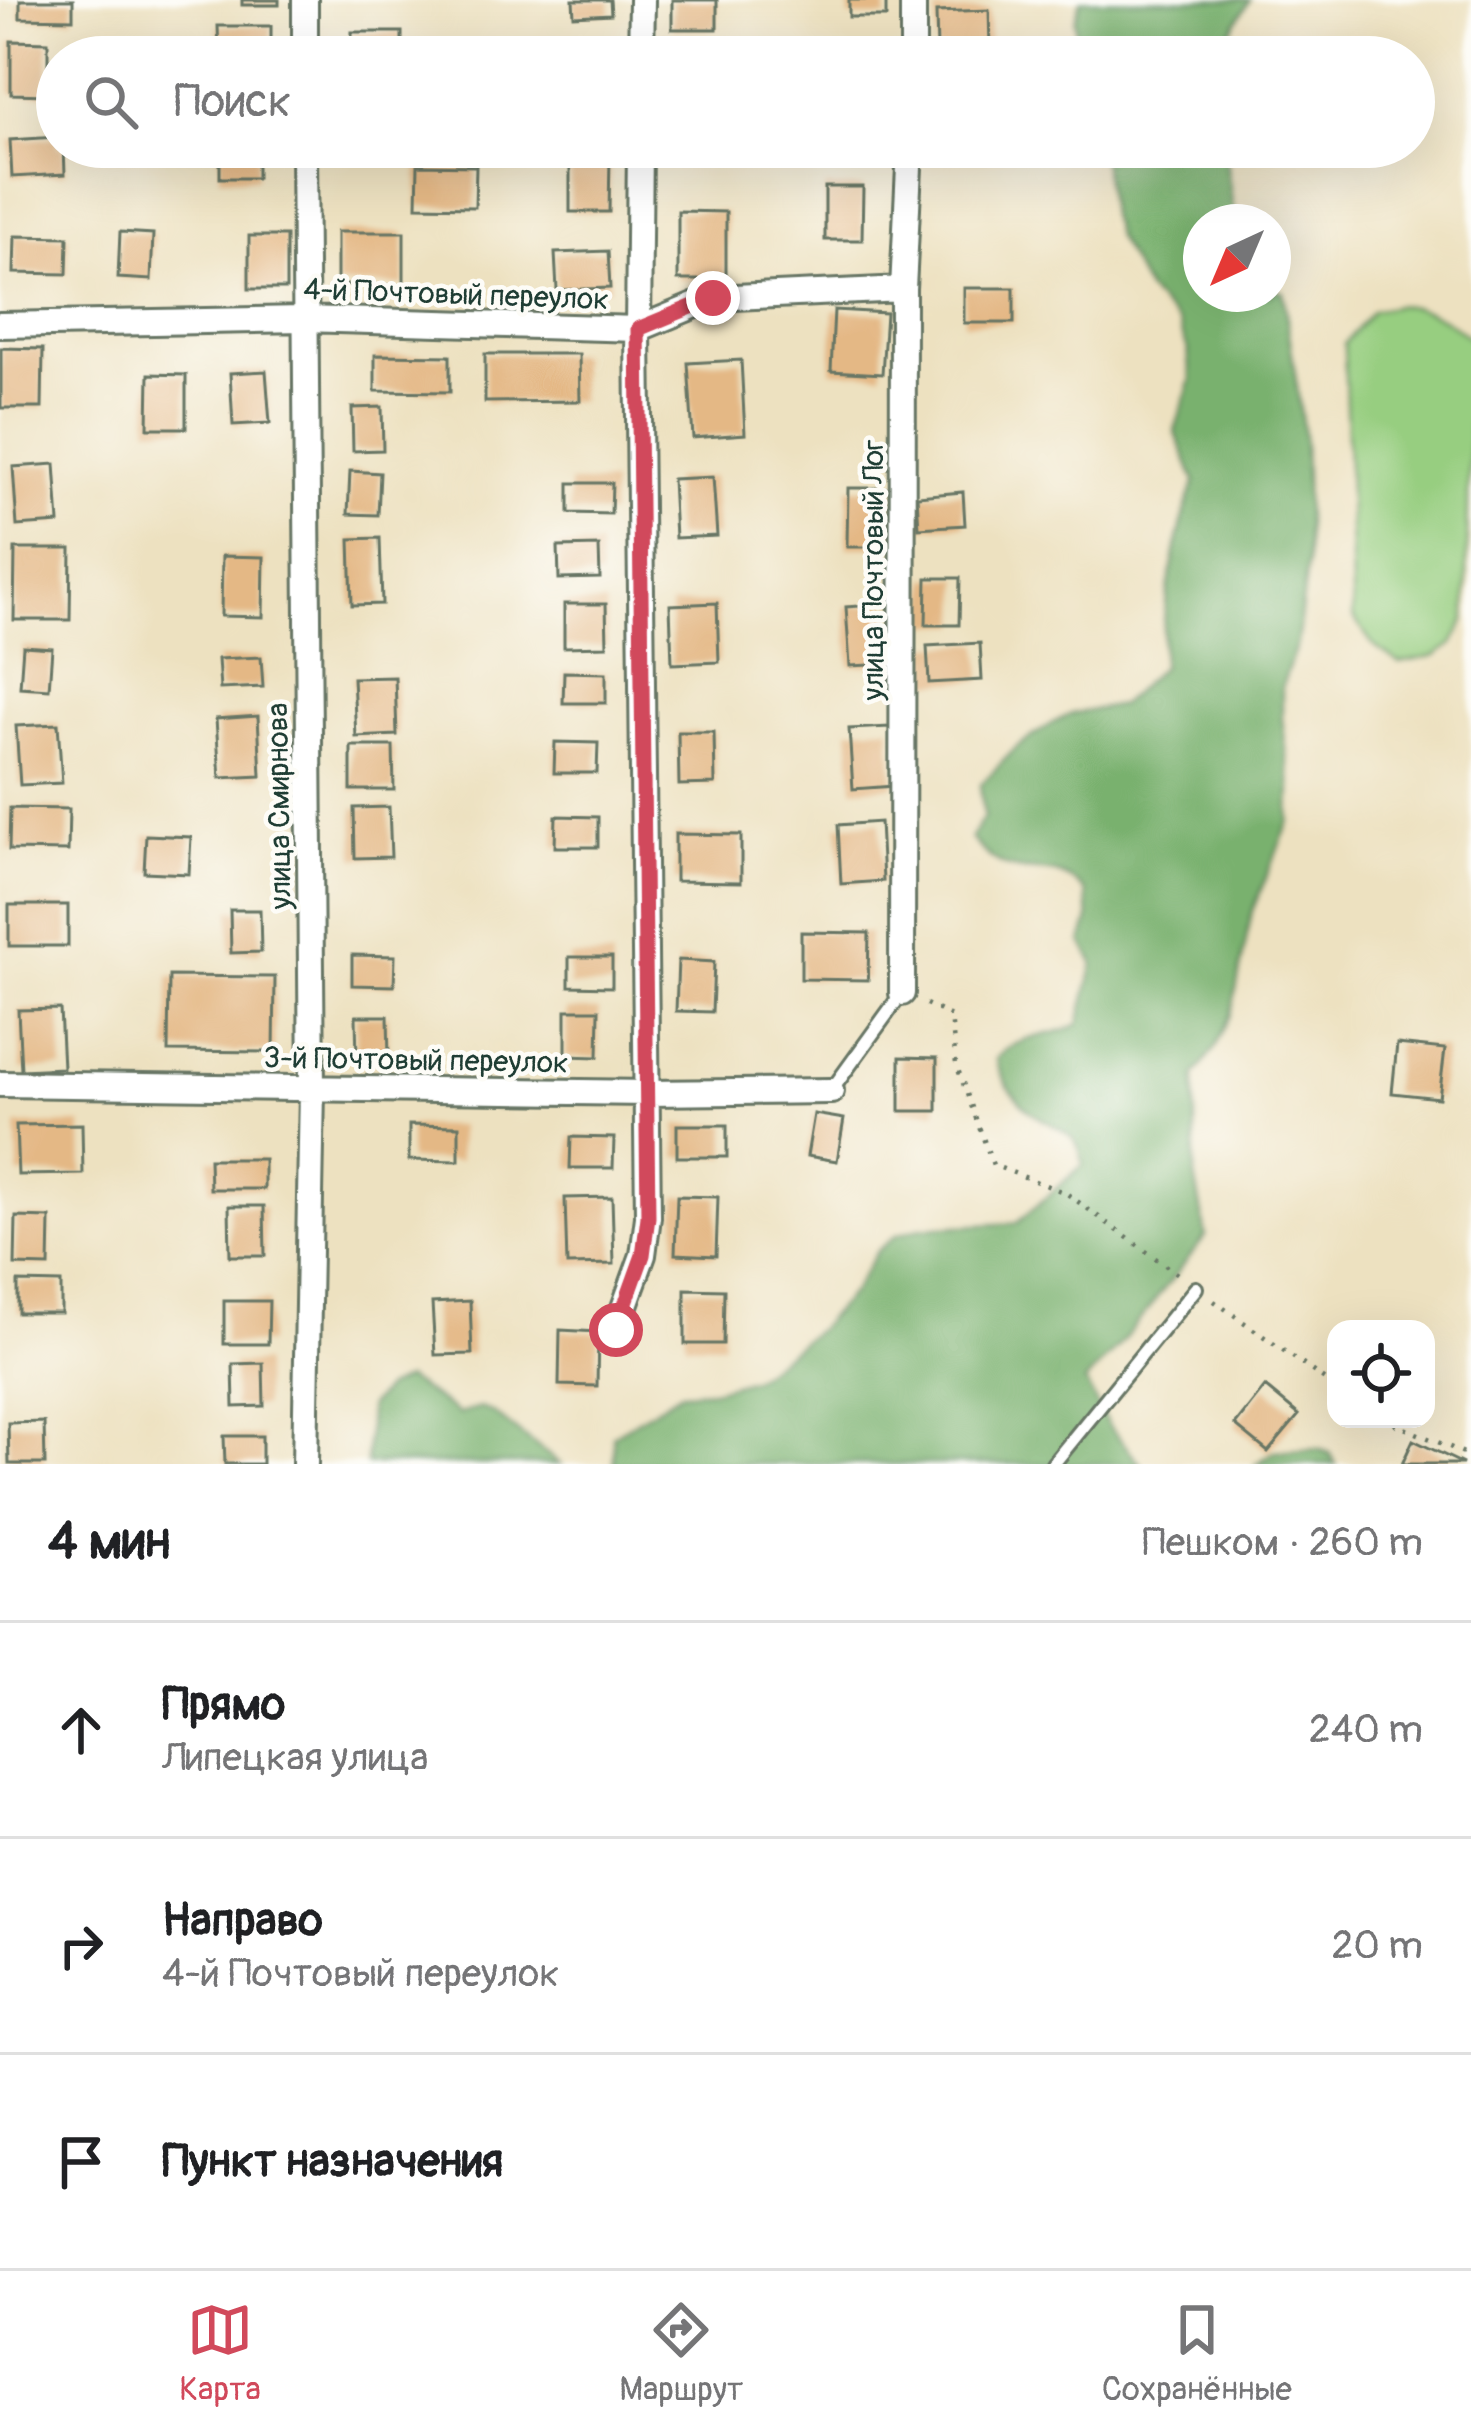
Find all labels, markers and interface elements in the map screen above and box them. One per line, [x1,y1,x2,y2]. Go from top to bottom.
search box [36,36,1435,168]
icon: search [78,69,144,135]
text: Поиск [174,74,291,130]
north arrow [1183,204,1291,312]
street label: 4-й Почтовый переулок [303,271,609,318]
route end [686,271,740,325]
street label: улица Почтовый Лог [855,440,892,701]
street label: улица Смирнова [259,702,300,911]
street label: 3-й Почтовый переулок [263,1039,569,1082]
route start [589,1303,643,1357]
map controls [1327,1320,1435,1428]
button: locate [1327,1320,1435,1428]
text: 4 мин [48,1510,170,1574]
text: Пешком · 260 m [1142,1518,1423,1567]
text: Прямо [162,1677,285,1733]
icon: ahead [48,1697,114,1763]
text: 240 m [1309,1705,1423,1754]
text: Липецкая улица [162,1733,428,1782]
text: Направо [162,1893,323,1949]
icon: right [48,1913,114,1979]
text: 20 m [1331,1921,1423,1970]
text: 4-й Почтовый переулок [162,1949,559,1998]
icon: arrive [48,2129,114,2195]
text: Пункт назначения [162,2134,503,2190]
tab: Карта [179,2297,261,2410]
tab: Маршрут [619,2297,743,2410]
tab: Сохранённые [1102,2297,1292,2410]

